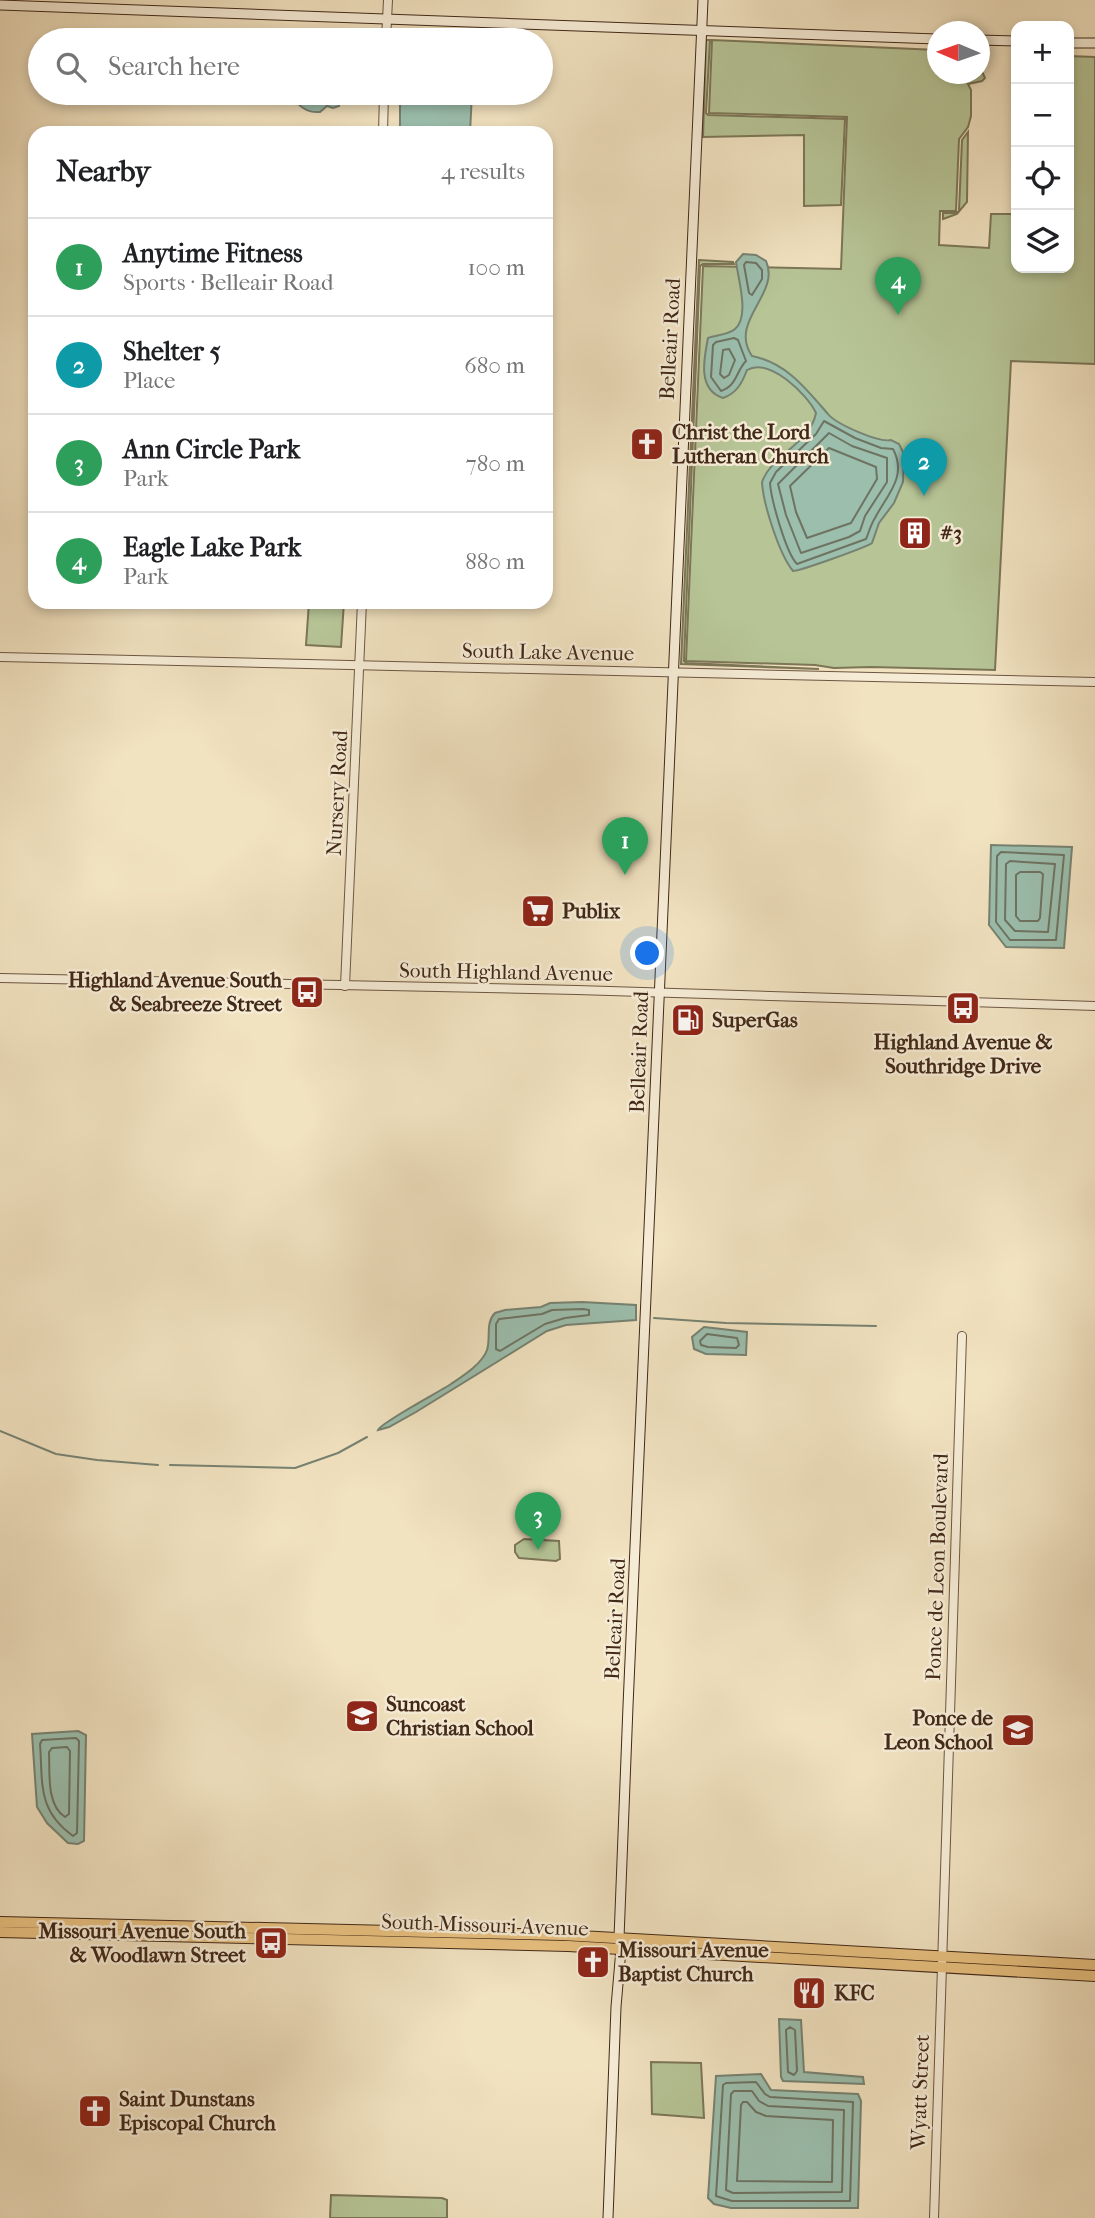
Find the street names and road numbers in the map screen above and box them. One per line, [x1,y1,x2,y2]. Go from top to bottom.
street label: Belleair Road [655,277,685,400]
street label: South Lake Avenue [462,638,634,666]
street label: Nursery Road [322,729,352,856]
street label: South Highland Avenue [399,958,613,986]
street label: Belleair Road [625,990,653,1113]
street label: Ponce de Leon Boulevard [921,1452,953,1681]
street label: Belleair Road [600,1557,630,1680]
street label: South Missouri Avenue [381,1909,589,1941]
street label: Wyatt Street [906,2033,934,2151]

